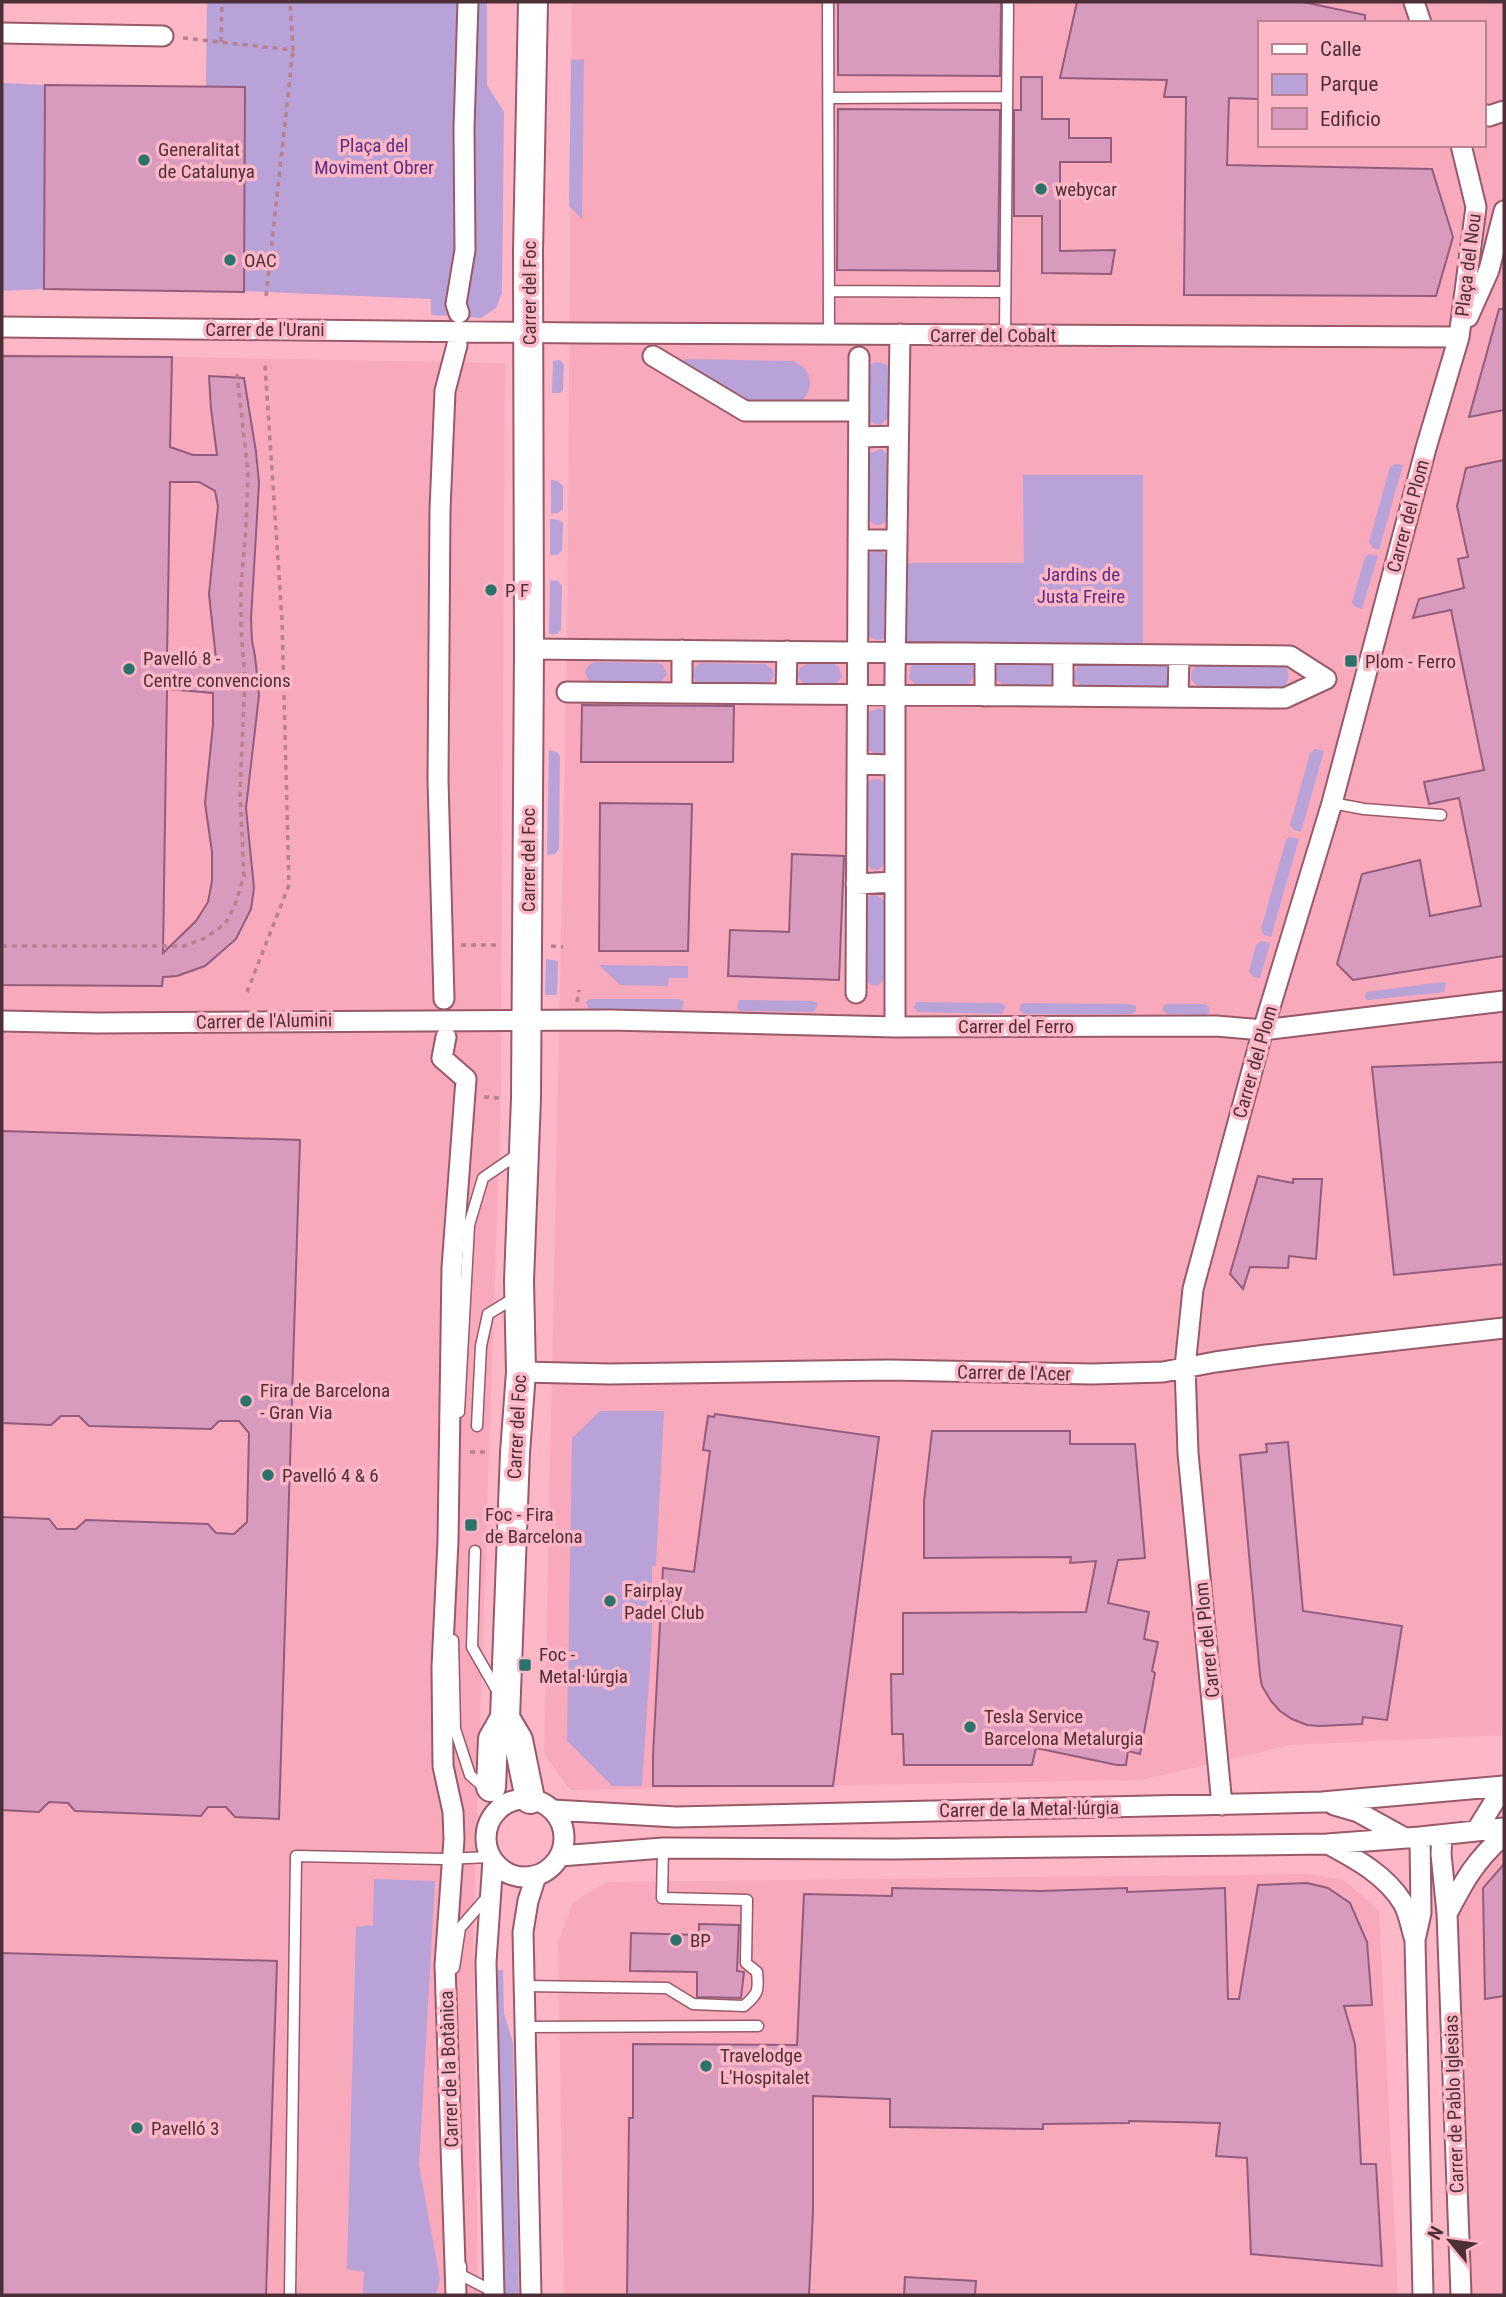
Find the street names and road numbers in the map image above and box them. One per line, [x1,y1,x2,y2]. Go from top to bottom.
street label: Plaça del Nou [1450,212,1486,318]
street label: Carrer del Foc [518,240,541,345]
street label: Carrer de l'Urani [205,318,325,341]
street label: Carrer del Cobalt [930,324,1056,347]
street label: Carrer del Plom [1382,457,1434,575]
street label: Carrer del Foc [517,807,540,912]
street label: Carrer del Plom [1228,1003,1282,1121]
street label: Carrer de l'Alumini [196,1008,332,1034]
street label: Carrer del Ferro [958,1015,1074,1038]
street label: Carrer de l'Acer [957,1361,1071,1385]
street label: Carrer del Foc [503,1374,531,1480]
street label: Carrer del Plom [1189,1581,1225,1699]
street label: Carrer de la Metal·lúrgia [939,1796,1119,1822]
street label: Carrer de la Botànica [435,1990,463,2148]
street label: Carrer de Pablo Iglesias [1439,2014,1469,2194]

